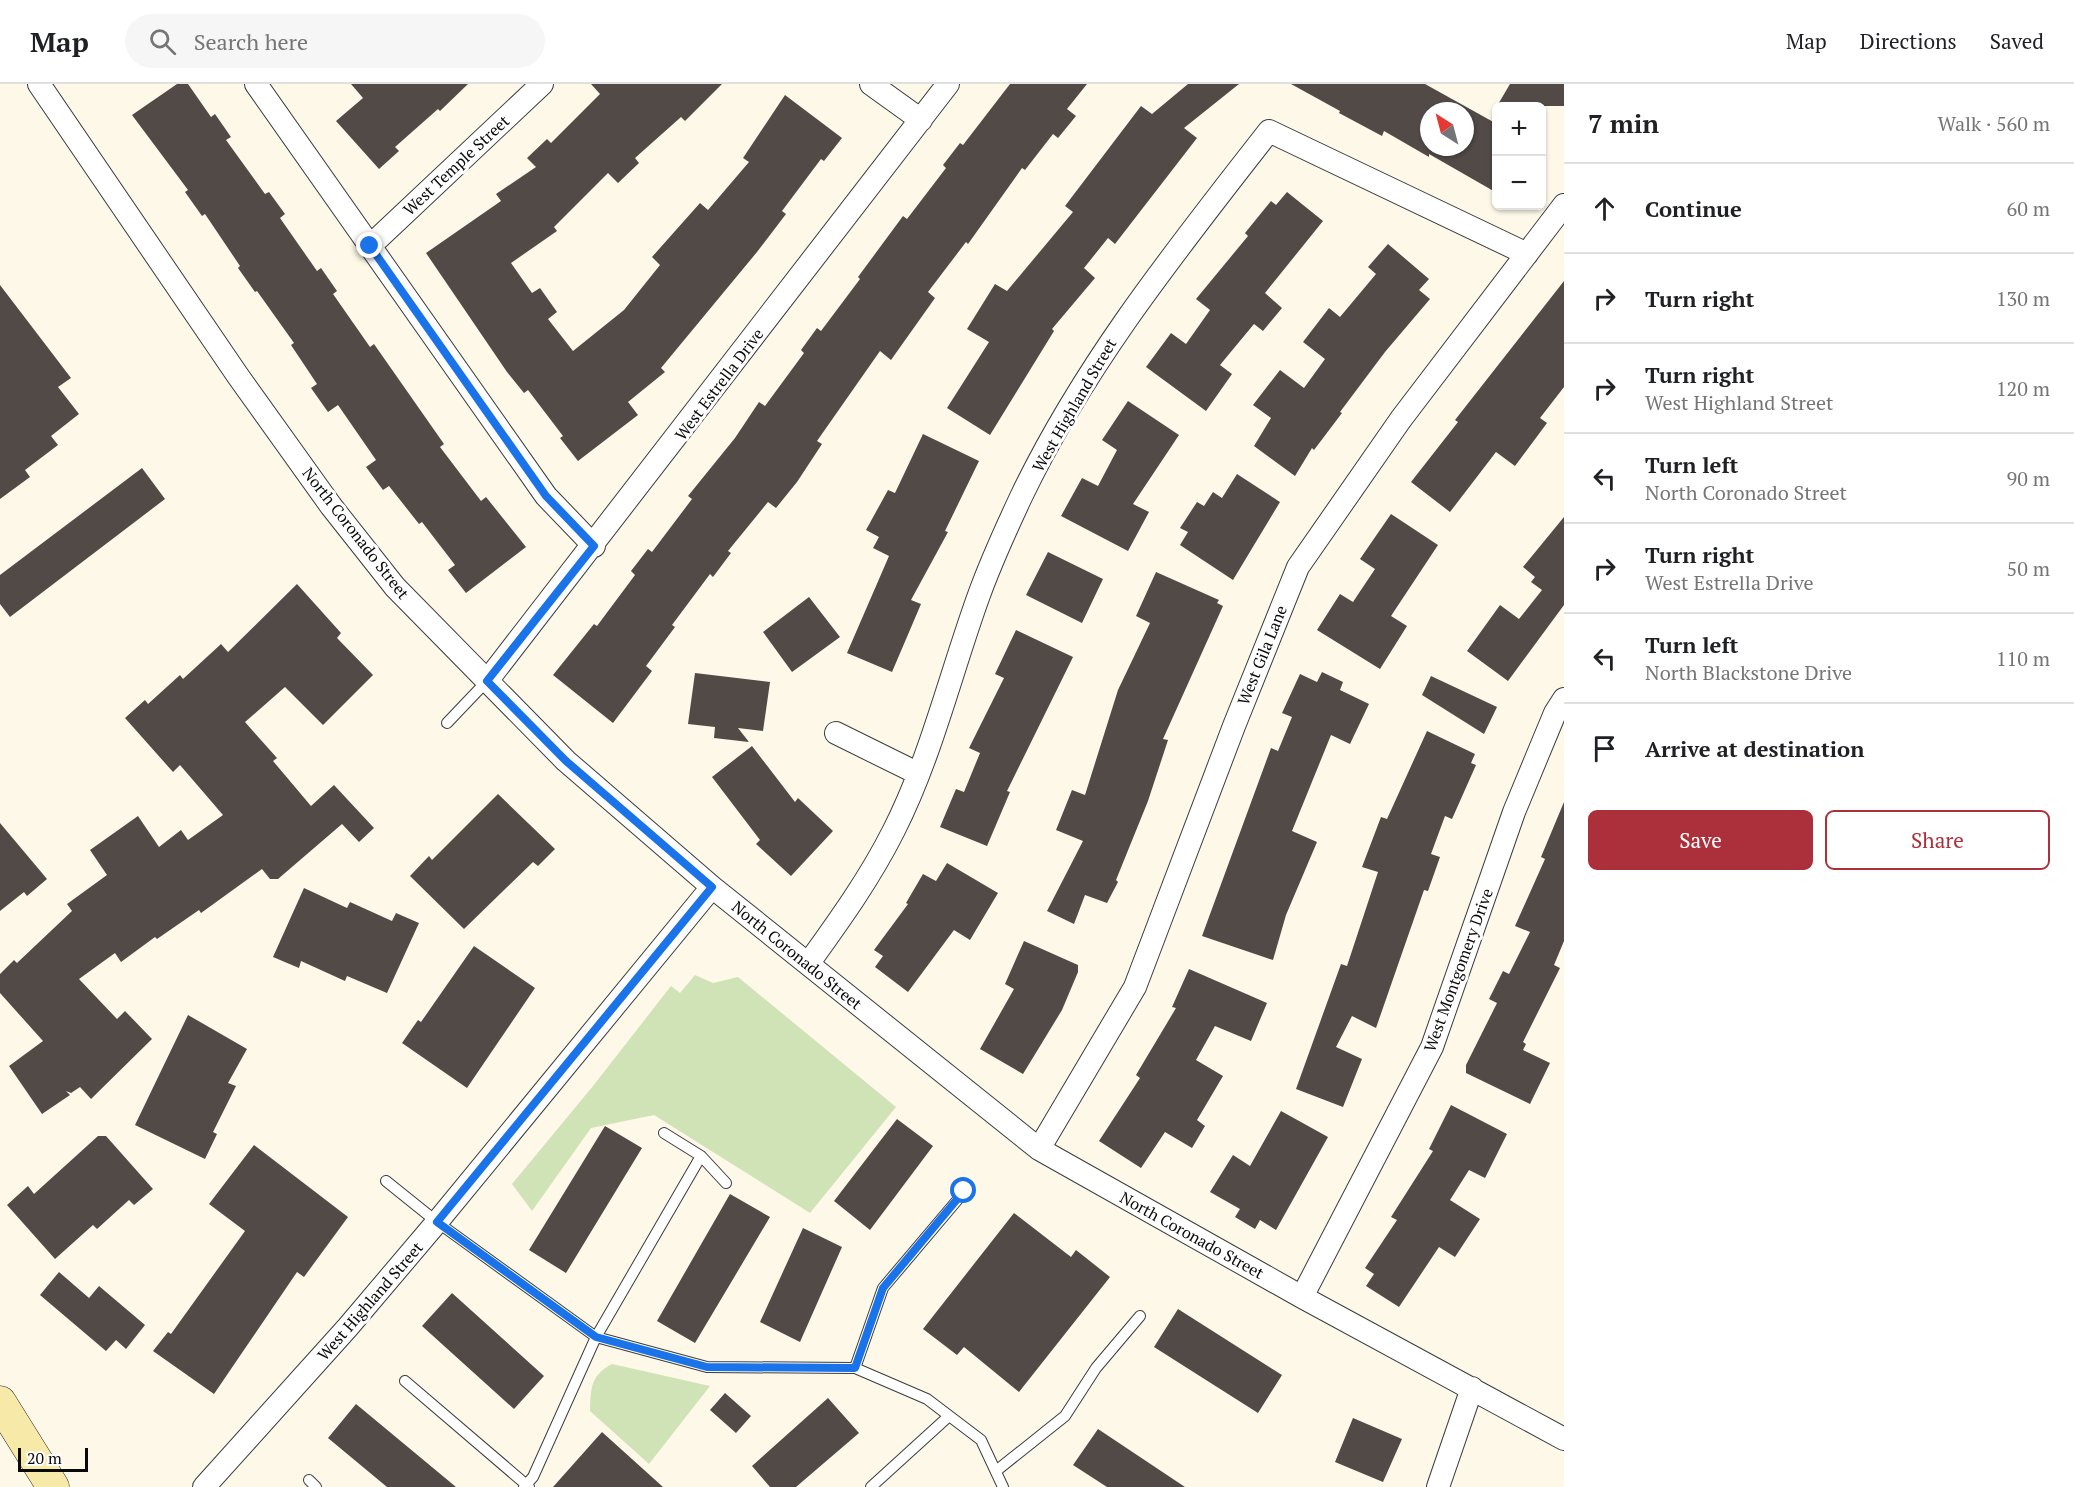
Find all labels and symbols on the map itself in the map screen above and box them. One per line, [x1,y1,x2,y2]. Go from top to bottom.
north arrow [1420,102,1474,156]
street label: West Temple Street [398,110,514,220]
route end [356,232,382,258]
street label: West Estrella Drive [670,324,768,444]
street label: West Highland Street [1027,334,1121,476]
street label: North Coronado Street [298,463,414,603]
street label: West Gila Lane [1232,602,1292,708]
street label: West Montgomery Drive [1418,885,1498,1055]
street label: North Coronado Street [727,896,867,1014]
route start [950,1177,976,1203]
street label: North Coronado Street [1116,1186,1268,1284]
street label: West Highland Street [312,1237,428,1365]
scale bar [18,1445,88,1472]

